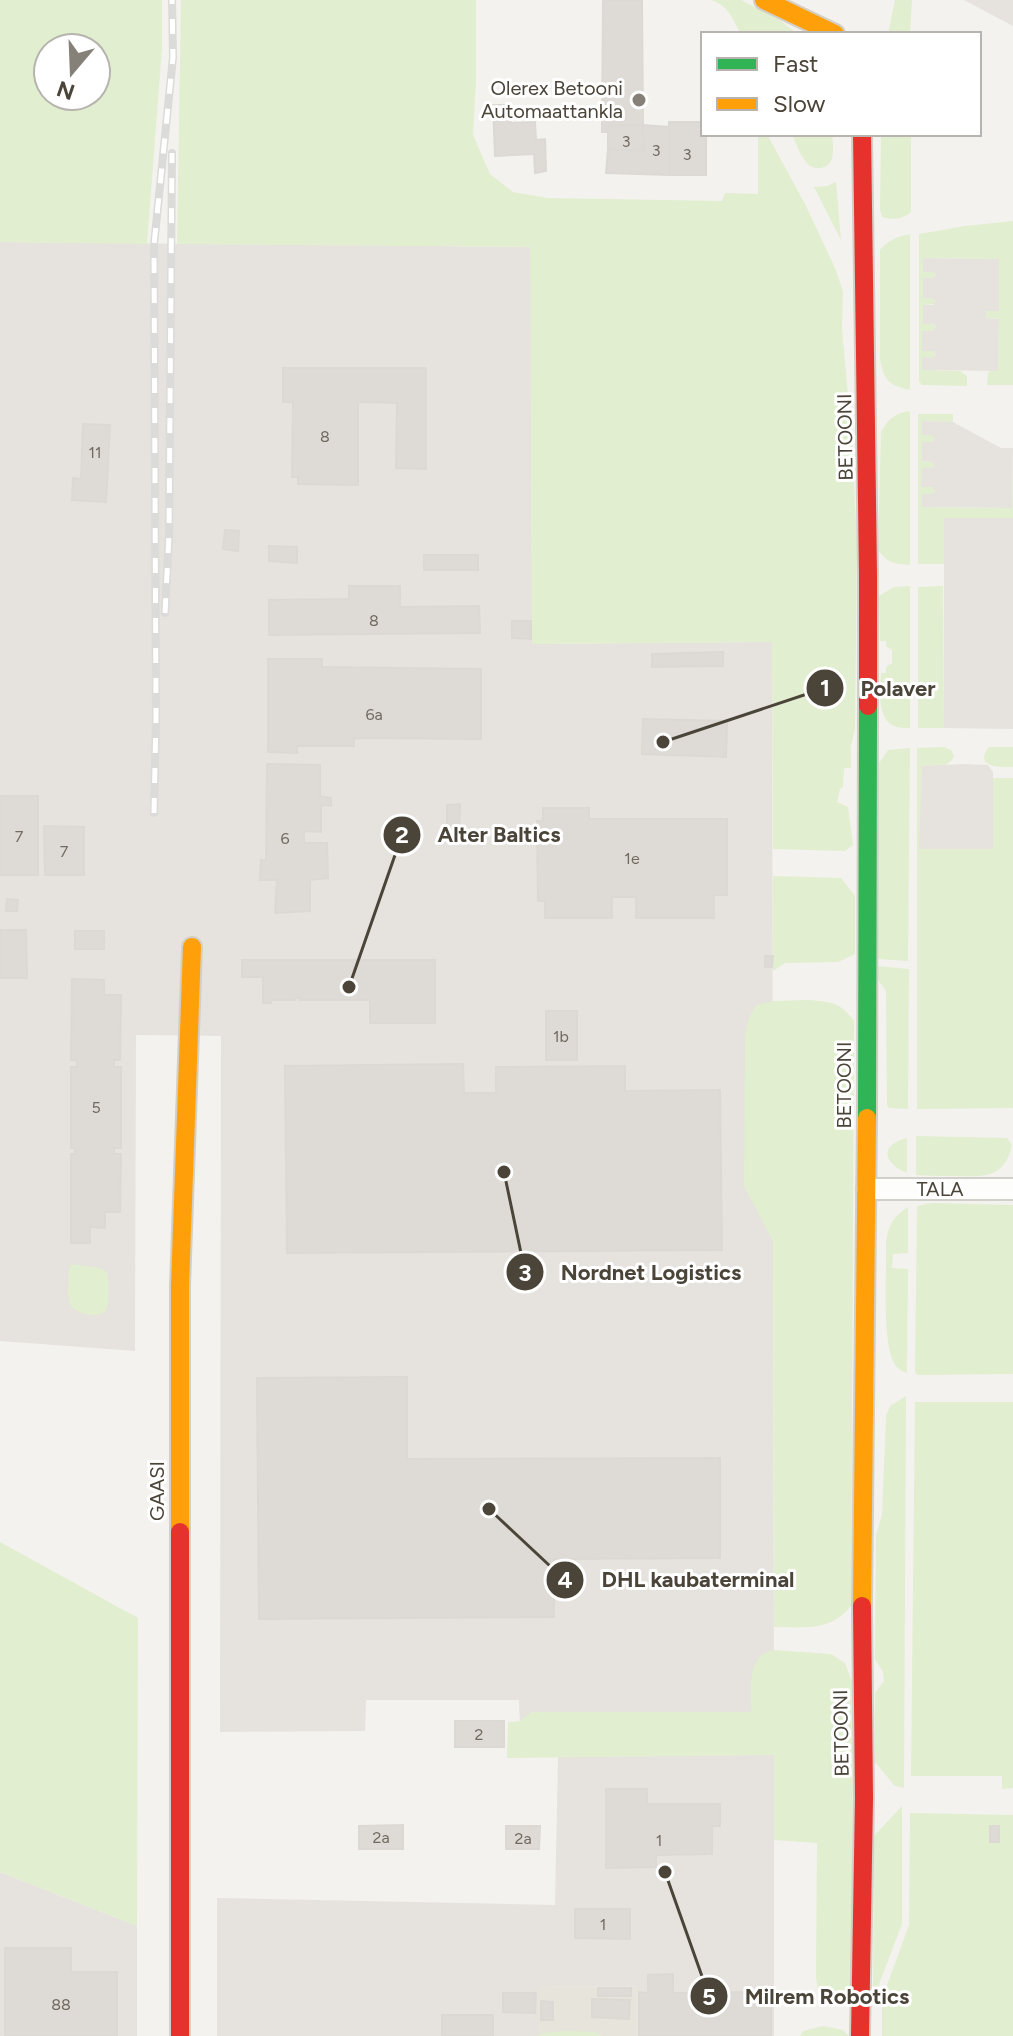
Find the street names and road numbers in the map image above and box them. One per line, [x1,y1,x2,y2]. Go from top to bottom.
street label: BETOONI [832,393,858,481]
street label: BETOONI [832,1041,856,1129]
street label: TALA [916,1177,964,1201]
street label: GAASI [145,1461,169,1521]
street label: BETOONI [828,1689,854,1777]

